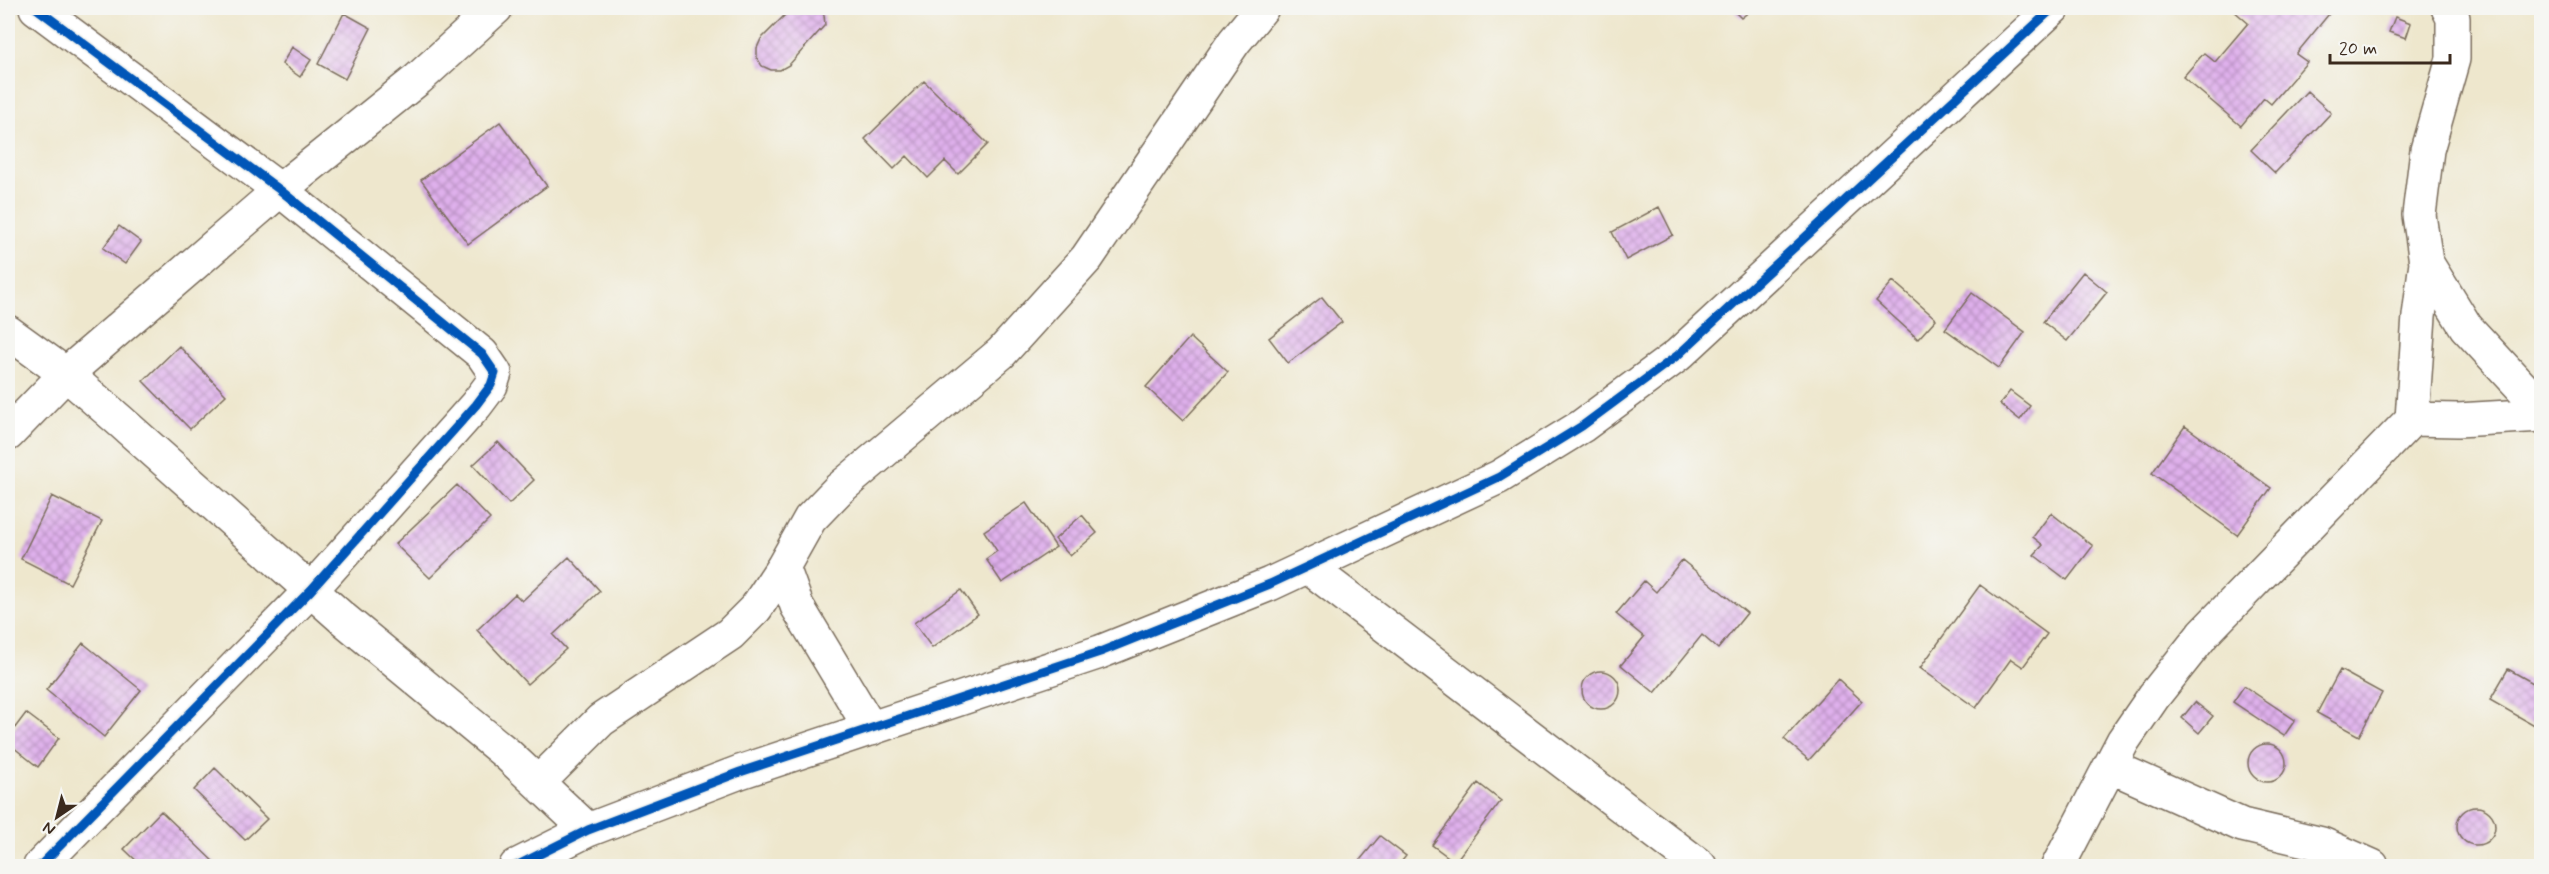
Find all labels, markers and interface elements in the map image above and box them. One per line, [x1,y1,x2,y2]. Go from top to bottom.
scale bar [2330,27,2450,65]
text: 20 m [2339,37,2377,61]
north arrow [27,787,87,847]
text: N [39,816,60,840]

